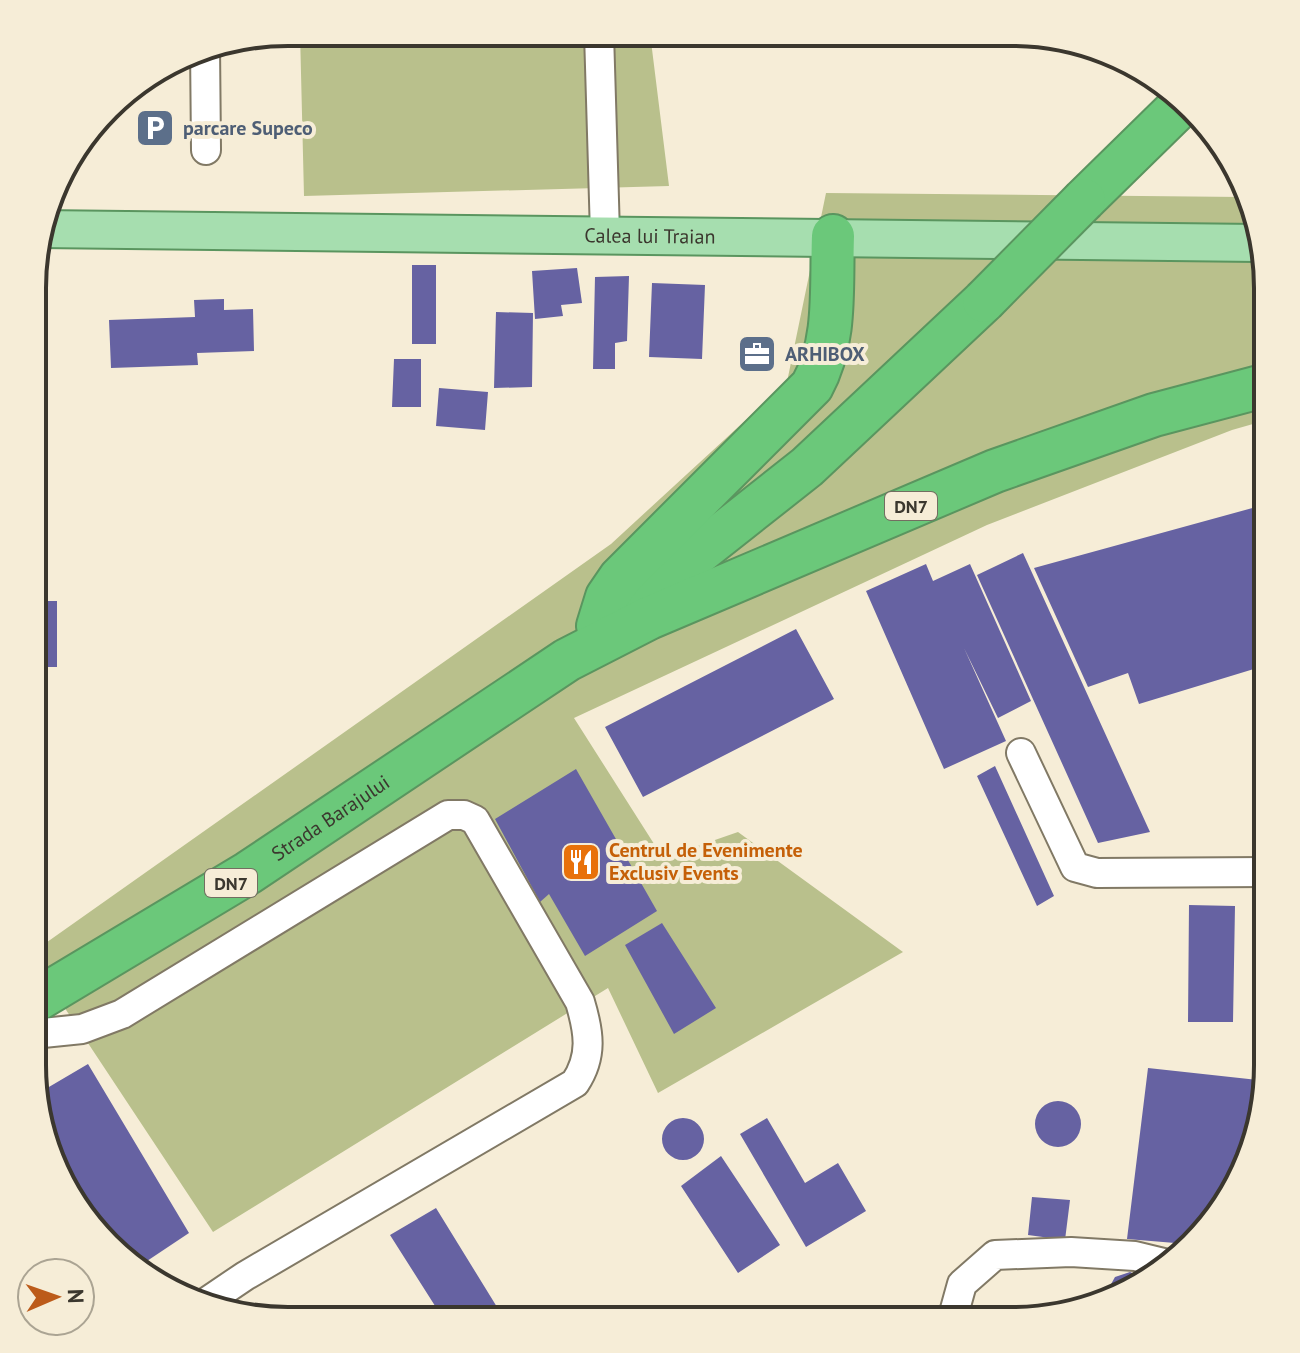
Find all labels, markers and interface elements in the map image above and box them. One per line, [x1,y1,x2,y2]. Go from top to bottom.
parking icon: parcare Supeco [134,107,176,149]
place label: parcare Supeco [183,115,313,141]
street label: Calea lui Traian [584,222,716,250]
office icon: ARHIBOX [736,333,778,375]
place label: ARHIBOX [785,341,865,367]
road number: DN7 [885,492,937,520]
street label: Strada Barajului [267,769,395,867]
place label: Centrul de Evenimente Exclusiv Events [609,837,803,886]
restaurant icon: Centrul de Evenimente Exclusiv Events [560,841,602,883]
road number: DN7 [205,869,257,897]
north arrow [16,1257,96,1337]
text: N [62,1289,90,1304]

